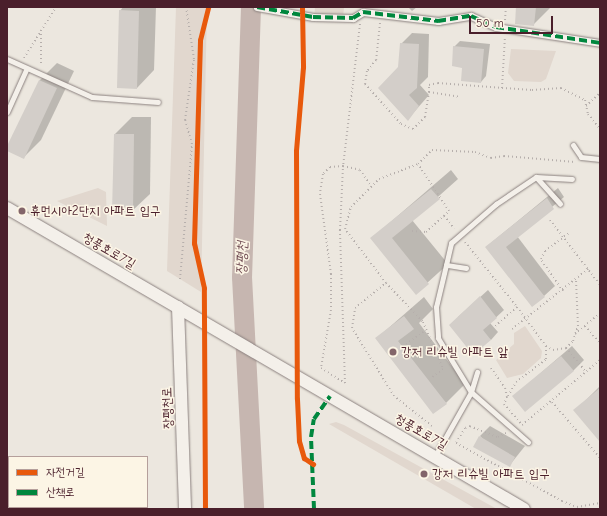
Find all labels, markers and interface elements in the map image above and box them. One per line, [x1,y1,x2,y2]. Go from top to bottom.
scale bar [471,8,555,34]
text: 50 m [476,16,504,30]
place label: 휴먼시아2단지 아파트 입구 [30,203,161,219]
marker: 휴먼시아2단지 아파트 입구 [17,206,27,216]
street label: 청풍호로7길 [80,230,138,272]
water label: 장평천 [233,241,251,275]
place label: 강저 리슈빌 아파트 앞 [401,344,508,360]
marker: 강저 리슈빌 아파트 앞 [388,347,398,357]
street label: 장평천로 [159,387,177,429]
street label: 청풍호로7길 [392,411,450,453]
legend [8,456,148,508]
text: 자전거길 [46,465,85,479]
place label: 강저 리슈빌 아파트 입구 [432,466,550,482]
marker: 강저 리슈빌 아파트 입구 [419,469,429,479]
text: 산책로 [46,485,75,499]

